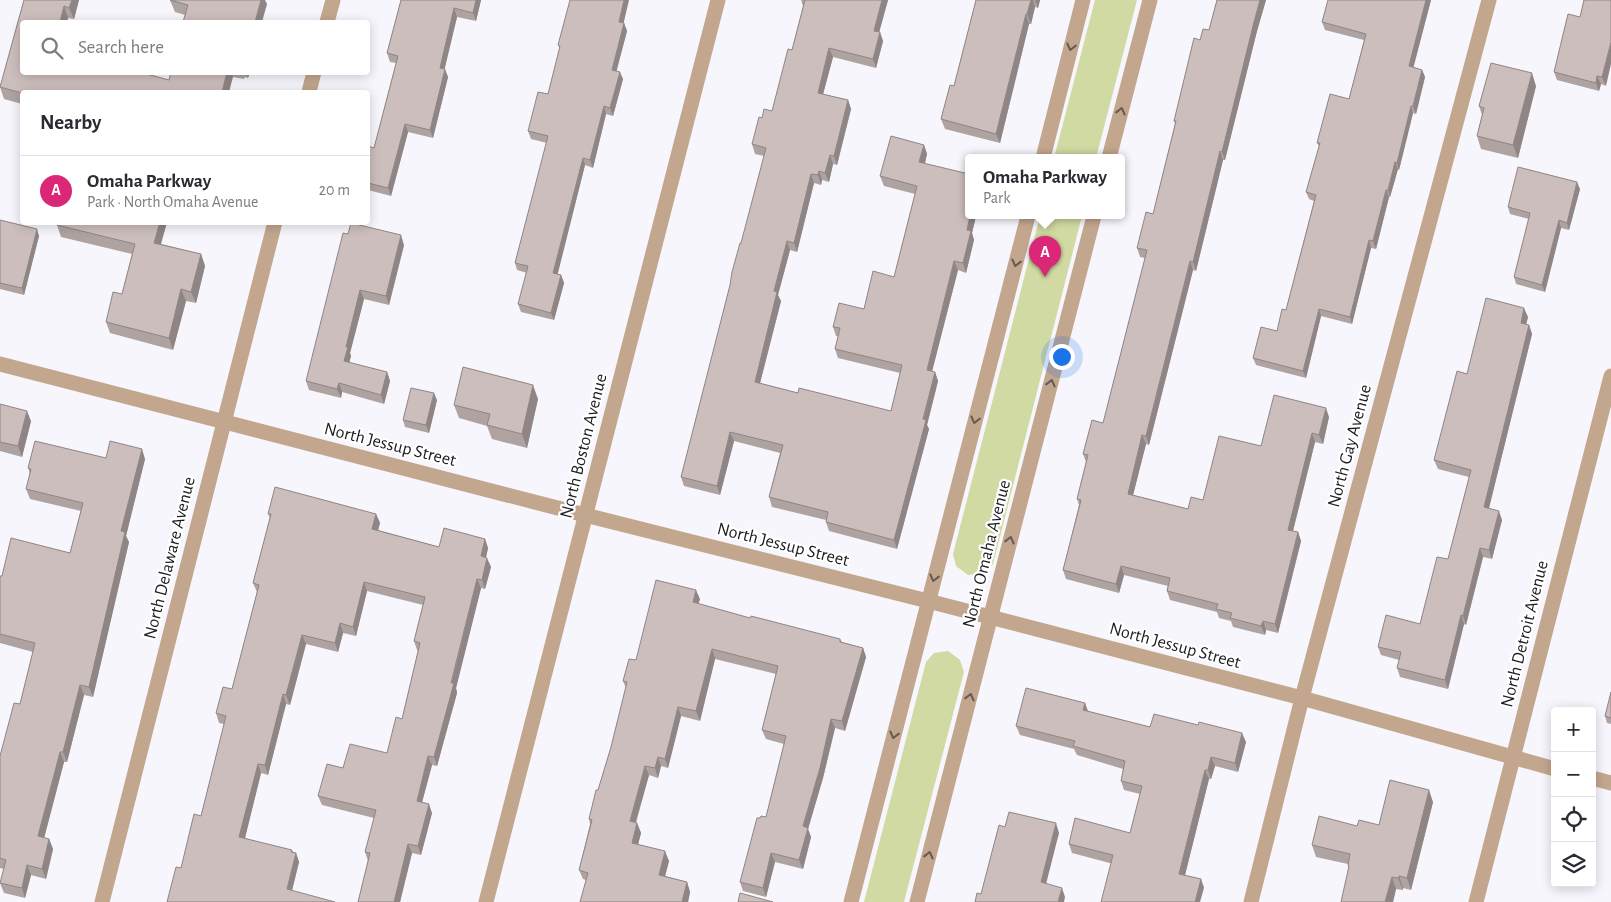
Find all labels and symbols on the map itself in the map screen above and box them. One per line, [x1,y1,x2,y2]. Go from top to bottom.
one-way arrow [1066,43,1077,52]
one-way arrow [1116,108,1126,116]
pin: A [1029,236,1061,277]
one-way arrow [1011,258,1021,266]
your location [1049,344,1075,370]
street label: North Boston Avenue [557,372,611,520]
one-way arrow [1045,378,1056,387]
street label: North Gay Avenue [1325,383,1375,509]
one-way arrow [970,416,981,425]
street label: North Jessup Street [322,420,458,470]
street label: North Delaware Avenue [141,475,199,641]
street label: North Omaha Avenue [960,478,1014,630]
street label: North Jessup Street [715,520,851,570]
one-way arrow [1005,537,1015,545]
street label: North Detroit Avenue [1498,559,1552,709]
one-way arrow [930,573,940,581]
street label: North Jessup Street [1107,620,1243,672]
one-way arrow [964,693,975,702]
one-way arrow [889,731,900,740]
one-way arrow [924,851,934,859]

